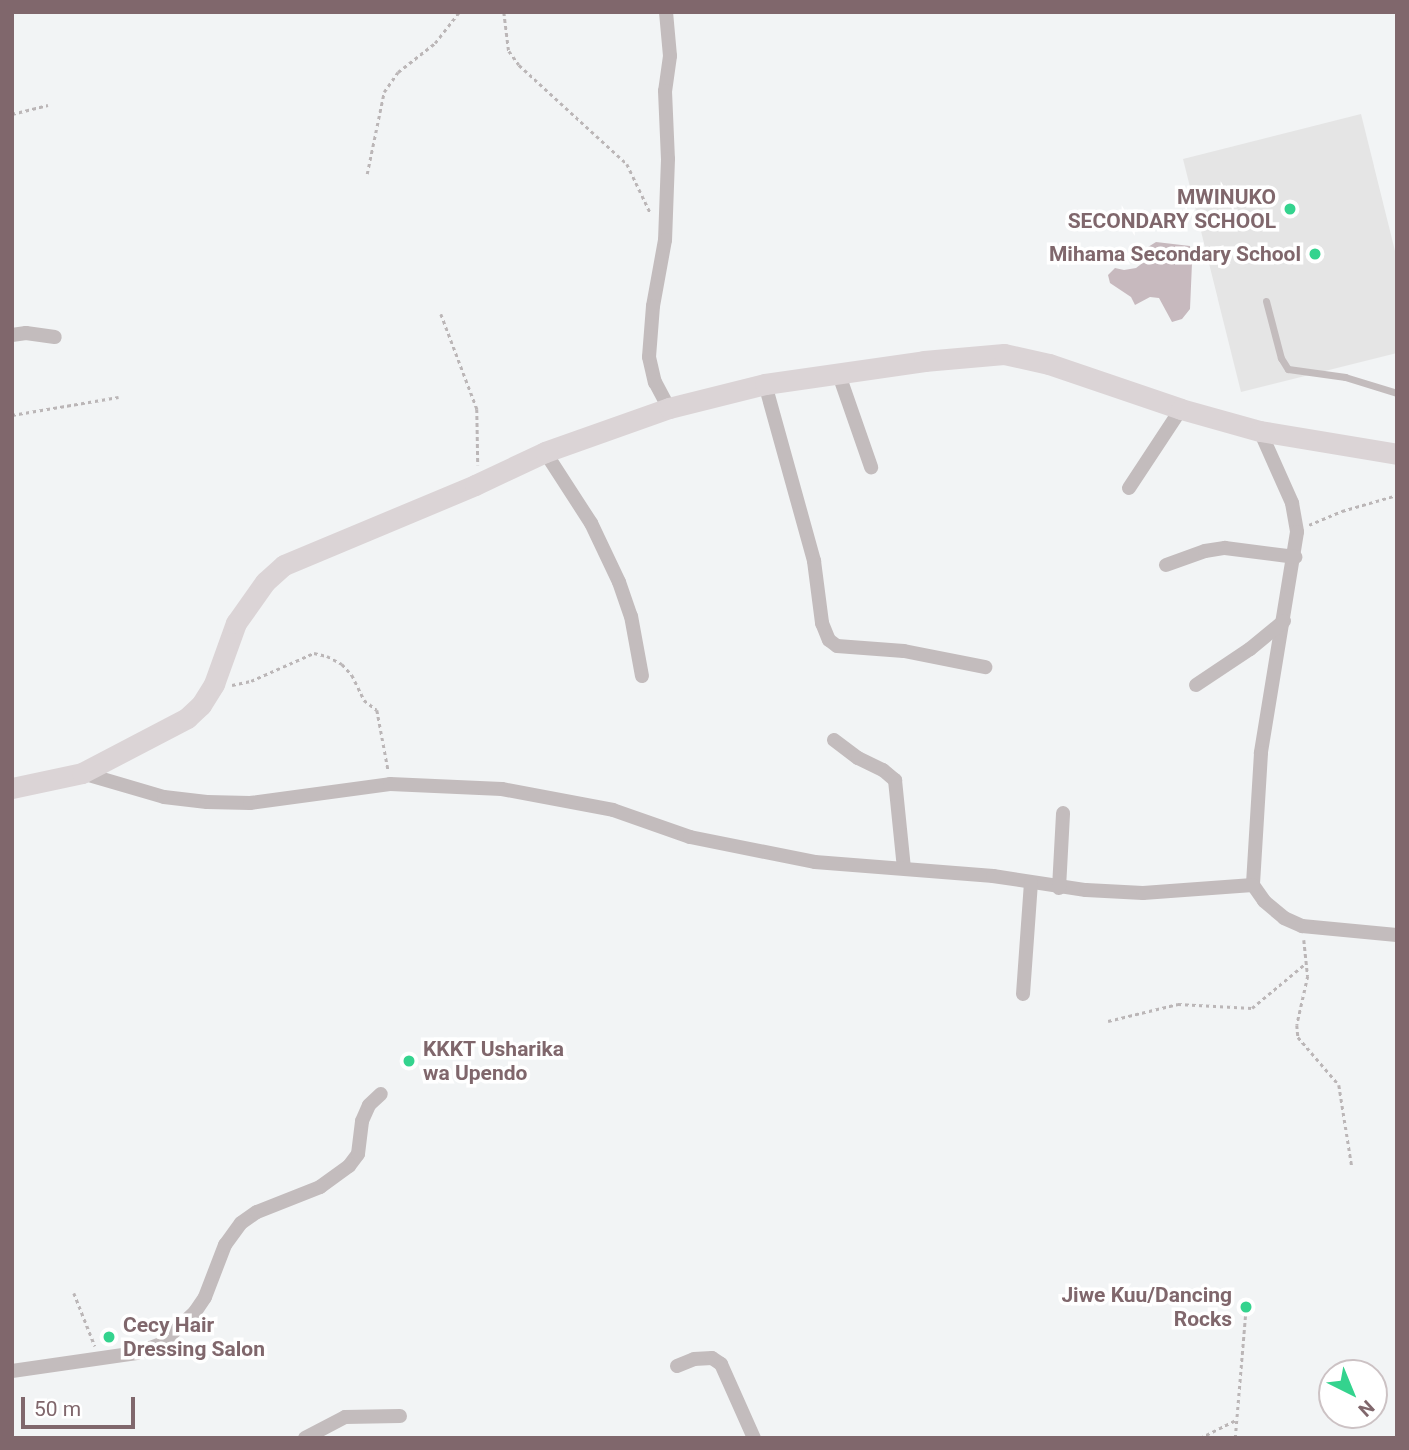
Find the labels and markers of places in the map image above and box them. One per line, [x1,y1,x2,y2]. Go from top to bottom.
place label: MWINUKO SECONDARY SCHOOL [1068,184,1276,234]
marker: MWINUKO SECONDARY SCHOOL [1282,201,1298,217]
place label: Mihama Secondary School [1049,241,1301,267]
marker: Mihama Secondary School [1307,246,1323,262]
place label: KKKT Usharika wa Upendo [423,1036,565,1086]
marker: KKKT Usharika wa Upendo [401,1053,417,1069]
place label: Jiwe Kuu/Dancing Rocks [1061,1282,1232,1332]
marker: Jiwe Kuu/Dancing Rocks [1238,1299,1254,1315]
place label: Cecy Hair Dressing Salon [123,1312,265,1362]
marker: Cecy Hair Dressing Salon [101,1329,117,1345]

